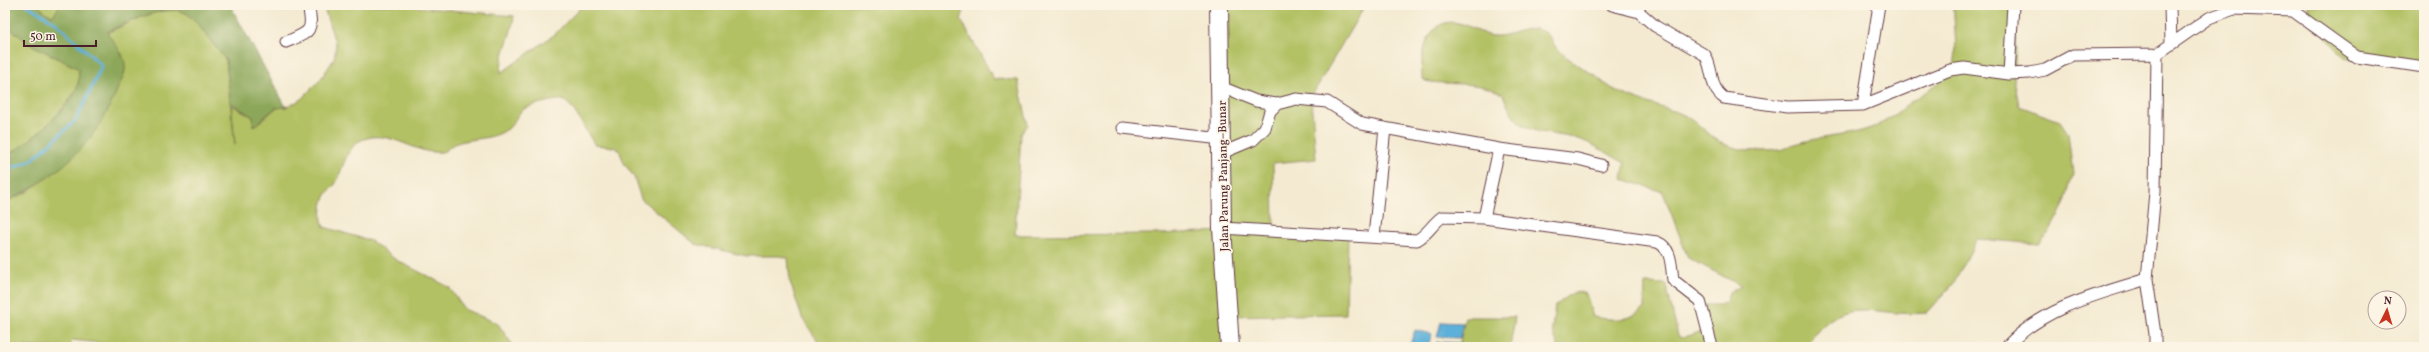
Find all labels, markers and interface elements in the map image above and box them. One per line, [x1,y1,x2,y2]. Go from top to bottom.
scale bar [24,22,96,48]
text: 50 m [30,29,56,45]
street label: Jalan Parung Panjang–Bunar [1215,100,1233,252]
north arrow [2367,290,2407,330]
text: N [2383,294,2392,309]

